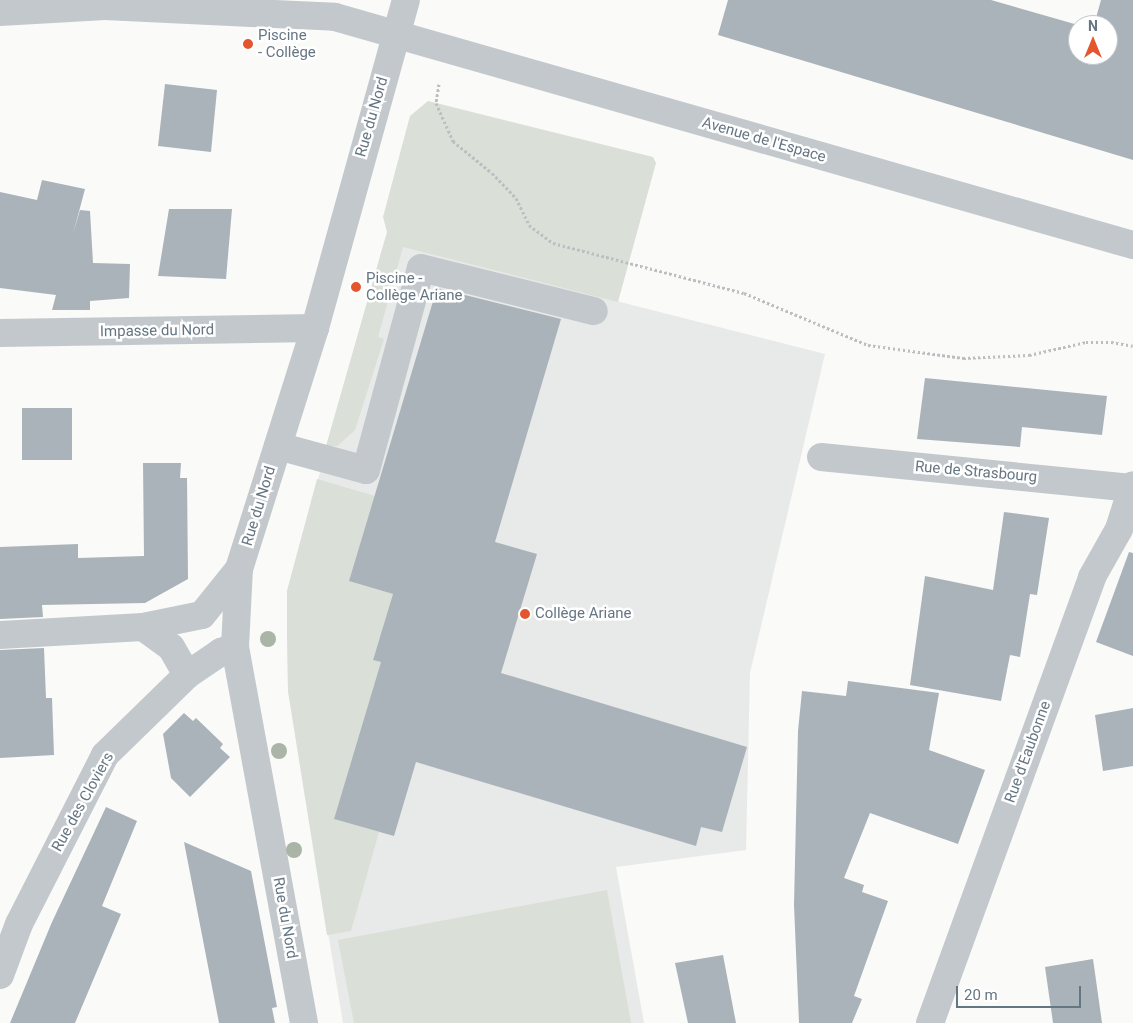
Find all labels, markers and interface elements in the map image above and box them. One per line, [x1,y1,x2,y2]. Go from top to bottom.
north arrow [1068,15,1118,65]
text: N [1088,18,1098,34]
place label: Piscine - Collège [258,26,316,61]
marker: Piscine - Collège [242,38,254,50]
street label: Rue du Nord [352,75,392,159]
street label: Avenue de l'Espace [700,114,828,166]
place label: Piscine - Collège Ariane [366,269,463,304]
marker: Piscine - Collège Ariane [350,281,362,293]
street label: Impasse du Nord [100,321,214,341]
street label: Rue de Strasbourg [914,458,1038,486]
street label: Rue du Nord [238,464,280,548]
place label: Collège Ariane [535,605,632,623]
marker: Collège Ariane [519,608,531,620]
street label: Rue d'Eaubonne [1001,699,1055,805]
street label: Rue des Cloviers [48,749,118,855]
street label: Rue du Nord [269,876,301,960]
scale bar [958,976,1083,1008]
text: 20 m [964,986,998,1004]

